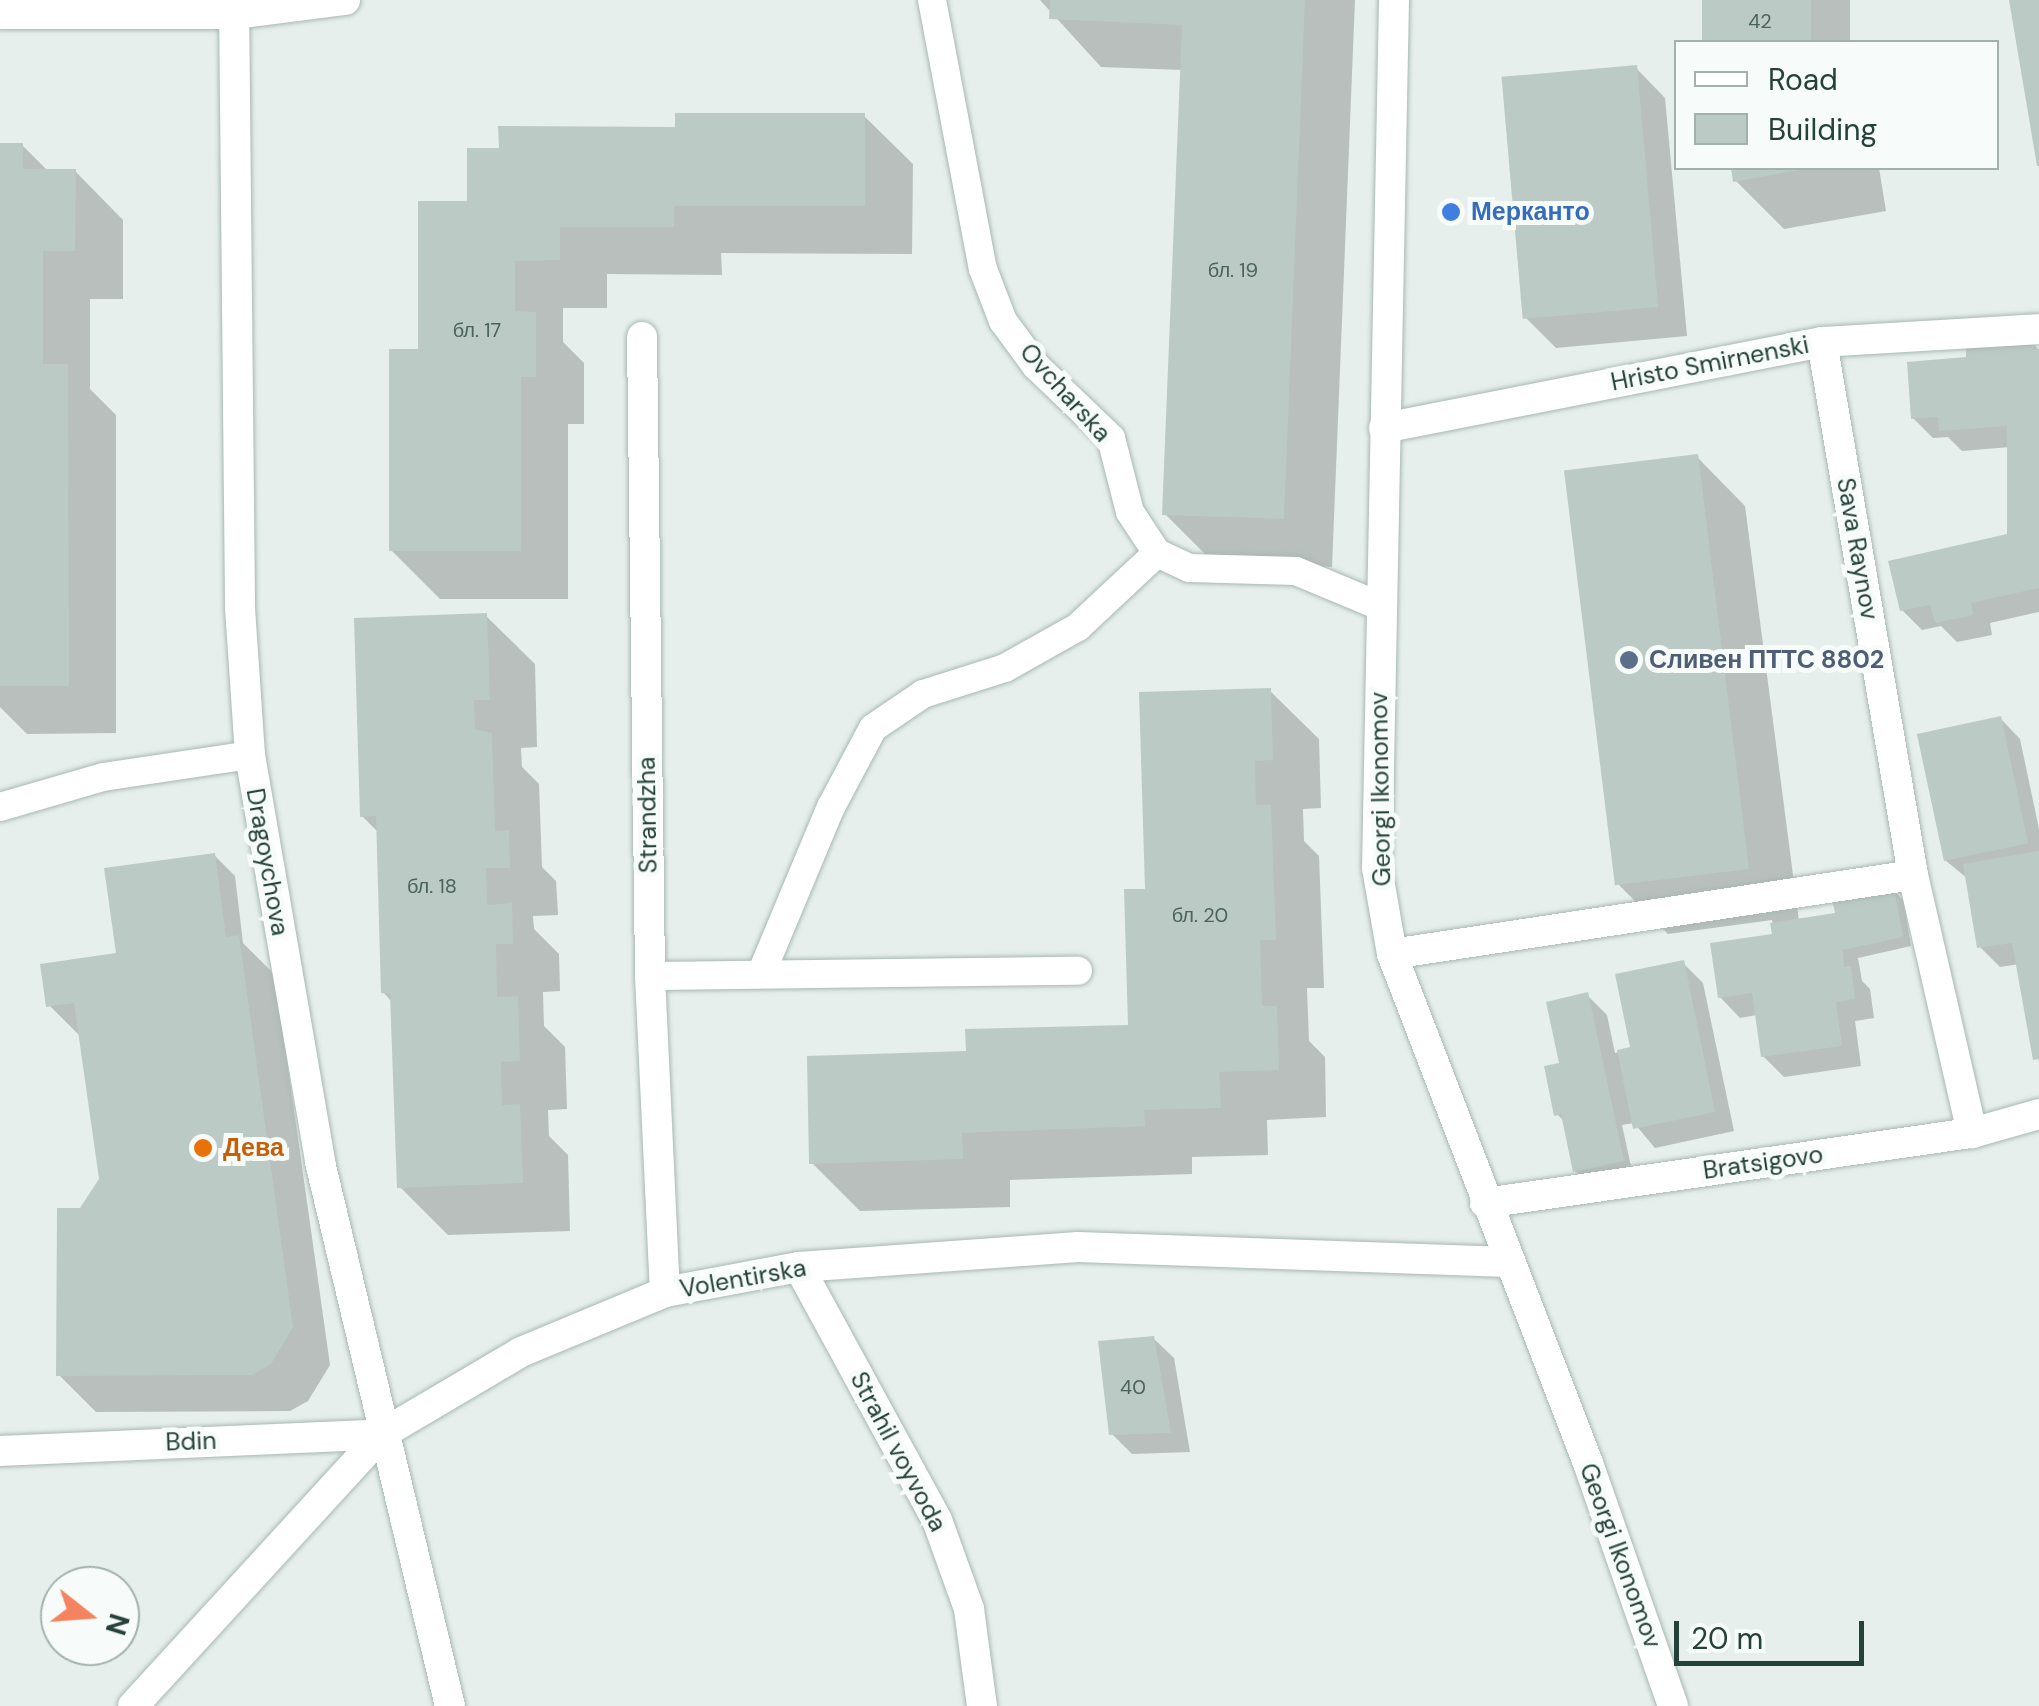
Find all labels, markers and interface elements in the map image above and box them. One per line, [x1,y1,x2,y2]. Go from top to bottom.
house number: 42 [1748,9,1772,33]
legend [1674,40,1999,170]
text: Road [1768,60,1838,99]
text: Building [1768,110,1877,149]
place label: Мерканто [1471,197,1590,227]
marker: Мерканто [1440,201,1462,223]
house number: бл. 19 [1208,258,1258,282]
house number: бл. 17 [453,318,501,342]
street label: Hristo Smirnenski [1608,330,1812,398]
street label: Ovcharska [1013,338,1117,448]
street label: Sava Raynov [1830,476,1884,622]
place label: Сливен ПТТС 8802 [1649,645,1884,675]
marker: Сливен ПТТС 8802 [1618,649,1640,671]
street label: Georgi Ikonomov [1364,691,1398,887]
street label: Strandzha [632,756,664,874]
street label: Dragoychova [239,786,295,938]
house number: бл. 18 [407,874,457,898]
house number: бл. 20 [1172,903,1228,927]
place label: Дева [223,1133,284,1163]
marker: Дева [192,1137,214,1159]
street label: Bratsigovo [1701,1140,1825,1186]
street label: Volentirska [677,1253,809,1305]
street label: Strahil voyvoda [843,1367,953,1537]
house number: 40 [1120,1375,1146,1399]
street label: Bdin [165,1426,217,1458]
street label: Georgi Ikonomov [1573,1459,1667,1653]
north arrow [40,1566,140,1666]
scale bar [1679,1601,1869,1663]
text: N [97,1609,138,1639]
text: 20 m [1691,1619,1763,1658]

